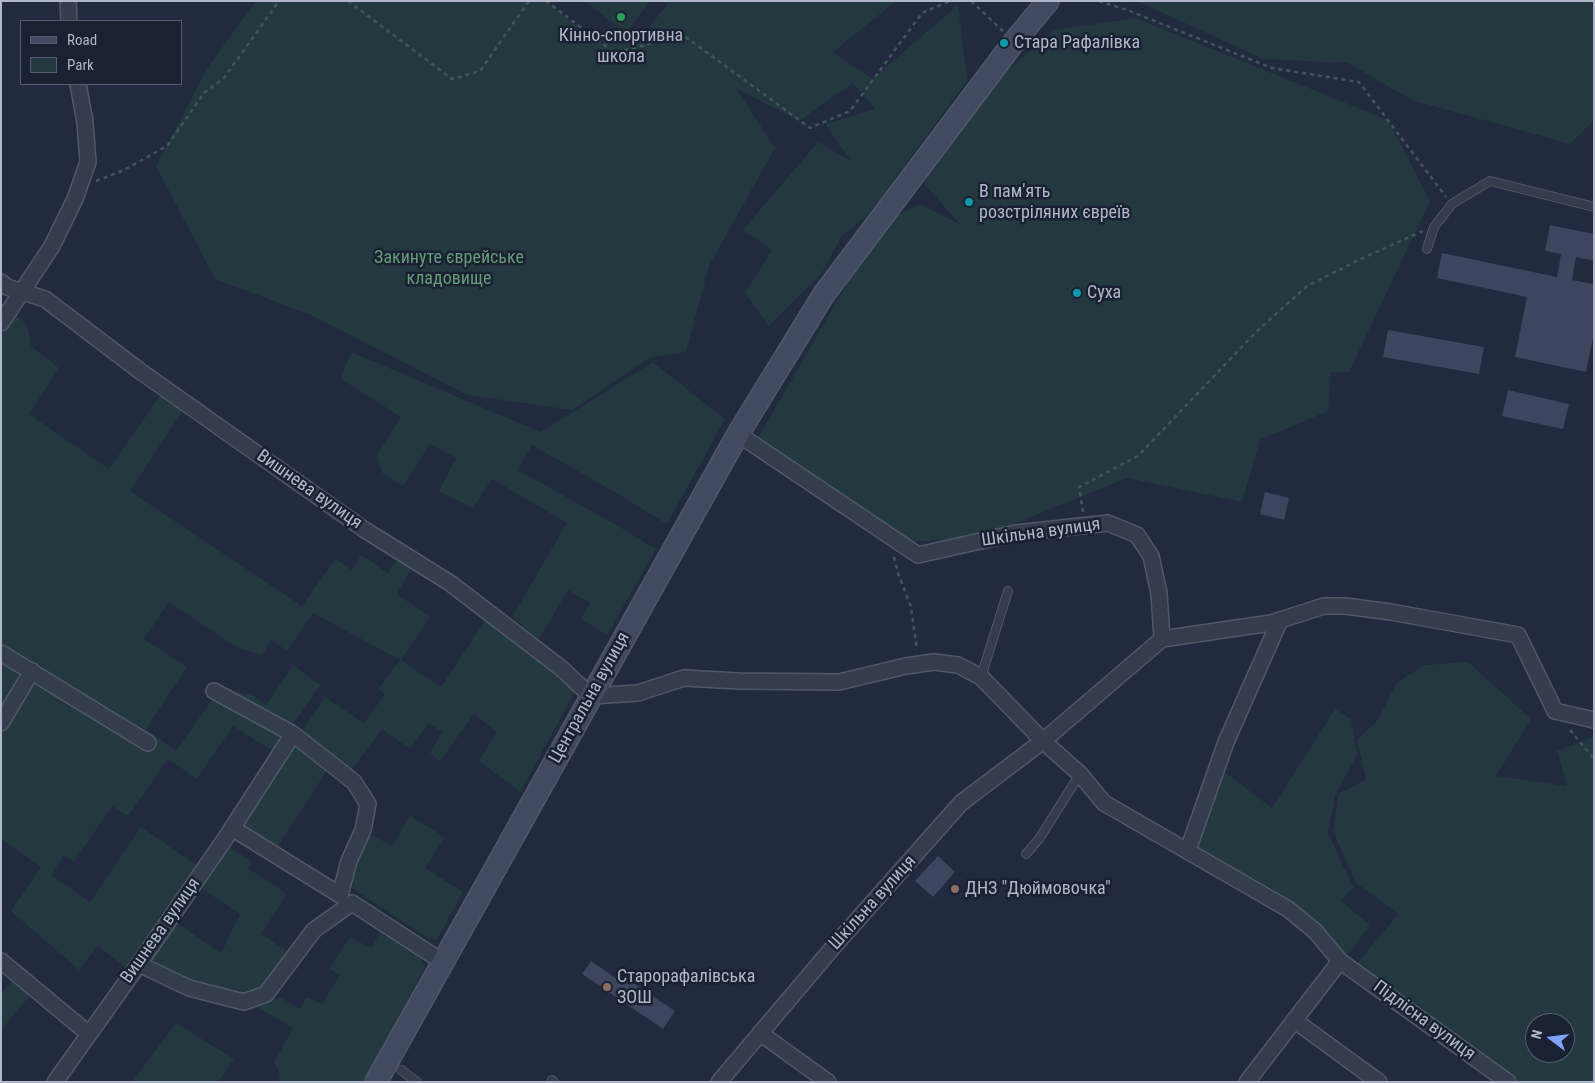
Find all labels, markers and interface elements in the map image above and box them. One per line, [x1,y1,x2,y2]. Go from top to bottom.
marker: Кінно-спортивна школа [615,11,627,23]
legend [20,20,182,85]
place label: Кінно-спортивна школа [559,25,683,68]
text: Road [67,31,97,49]
place label: Стара Рафалівка [1014,32,1140,54]
marker: Стара Рафалівка [998,37,1010,49]
text: Park [67,56,94,74]
place label: В пам'ять розстріляних євреїв [979,181,1130,223]
marker: В пам'ять розстріляних євреїв [963,196,975,208]
park label: Закинуте єврейське кладовище [374,247,524,290]
place label: Суха [1087,282,1121,304]
marker: Суха [1071,287,1083,299]
street label: Вишнева вулиця [252,446,366,534]
street label: Шкільна вулиця [980,514,1102,552]
street label: Центральна вулиця [545,629,635,767]
street label: Шкільна вулиця [825,851,921,955]
street label: Вишнева вулиця [117,874,205,988]
place label: ДНЗ "Дюймовочка" [965,878,1111,900]
marker: ДНЗ "Дюймовочка" [949,883,961,895]
place label: Старорафалівська ЗОШ [617,966,755,1009]
street label: Підлісна вулиця [1369,977,1479,1065]
marker: Старорафалівська ЗОШ [601,981,613,993]
north arrow [1525,1013,1575,1063]
text: N [1528,1028,1545,1041]

